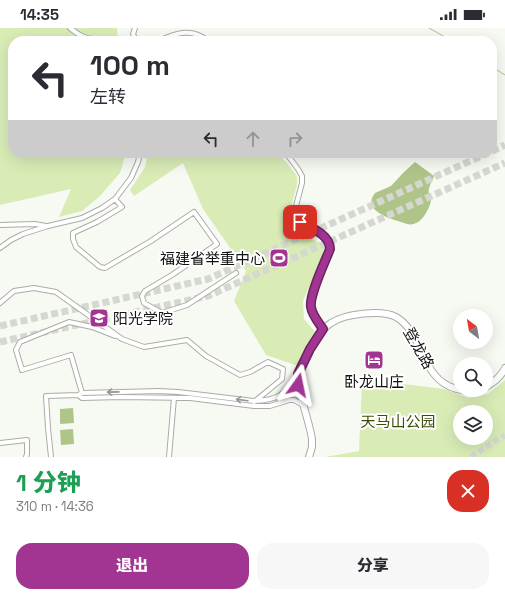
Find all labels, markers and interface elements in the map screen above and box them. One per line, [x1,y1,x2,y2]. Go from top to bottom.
text: 14:35 [20,5,59,24]
text: 100 m [90,47,170,83]
icon: left [24,52,76,104]
text: 左转 [90,85,126,108]
icon: left [200,128,222,150]
icon: ahead [242,128,264,150]
icon: right [284,128,306,150]
pin [283,205,317,239]
icon: arrive [289,211,311,233]
sports icon: 福建省举重中心 [268,247,290,269]
place label: 福建省举重中心 [160,249,265,268]
school or university icon: 阳光学院 [88,307,110,329]
place label: 阳光学院 [113,309,173,328]
north arrow [453,309,493,349]
map controls [453,309,493,445]
street label: 登龙路 [400,324,438,372]
hotel icon: 卧龙山庄 [363,349,385,371]
button: search [453,357,493,397]
position arrow [277,364,319,406]
place label: 卧龙山庄 [344,372,404,391]
one-way arrow [107,388,120,396]
one-way arrow [236,396,249,404]
button: layers [453,405,493,445]
park label: 天马山公园 [360,412,436,431]
text: 1 分钟 [16,467,81,498]
button: close [447,470,489,512]
text: 310 m · 14:36 [16,498,94,515]
button: 退出 [16,543,249,589]
button: 分享 [257,543,489,589]

